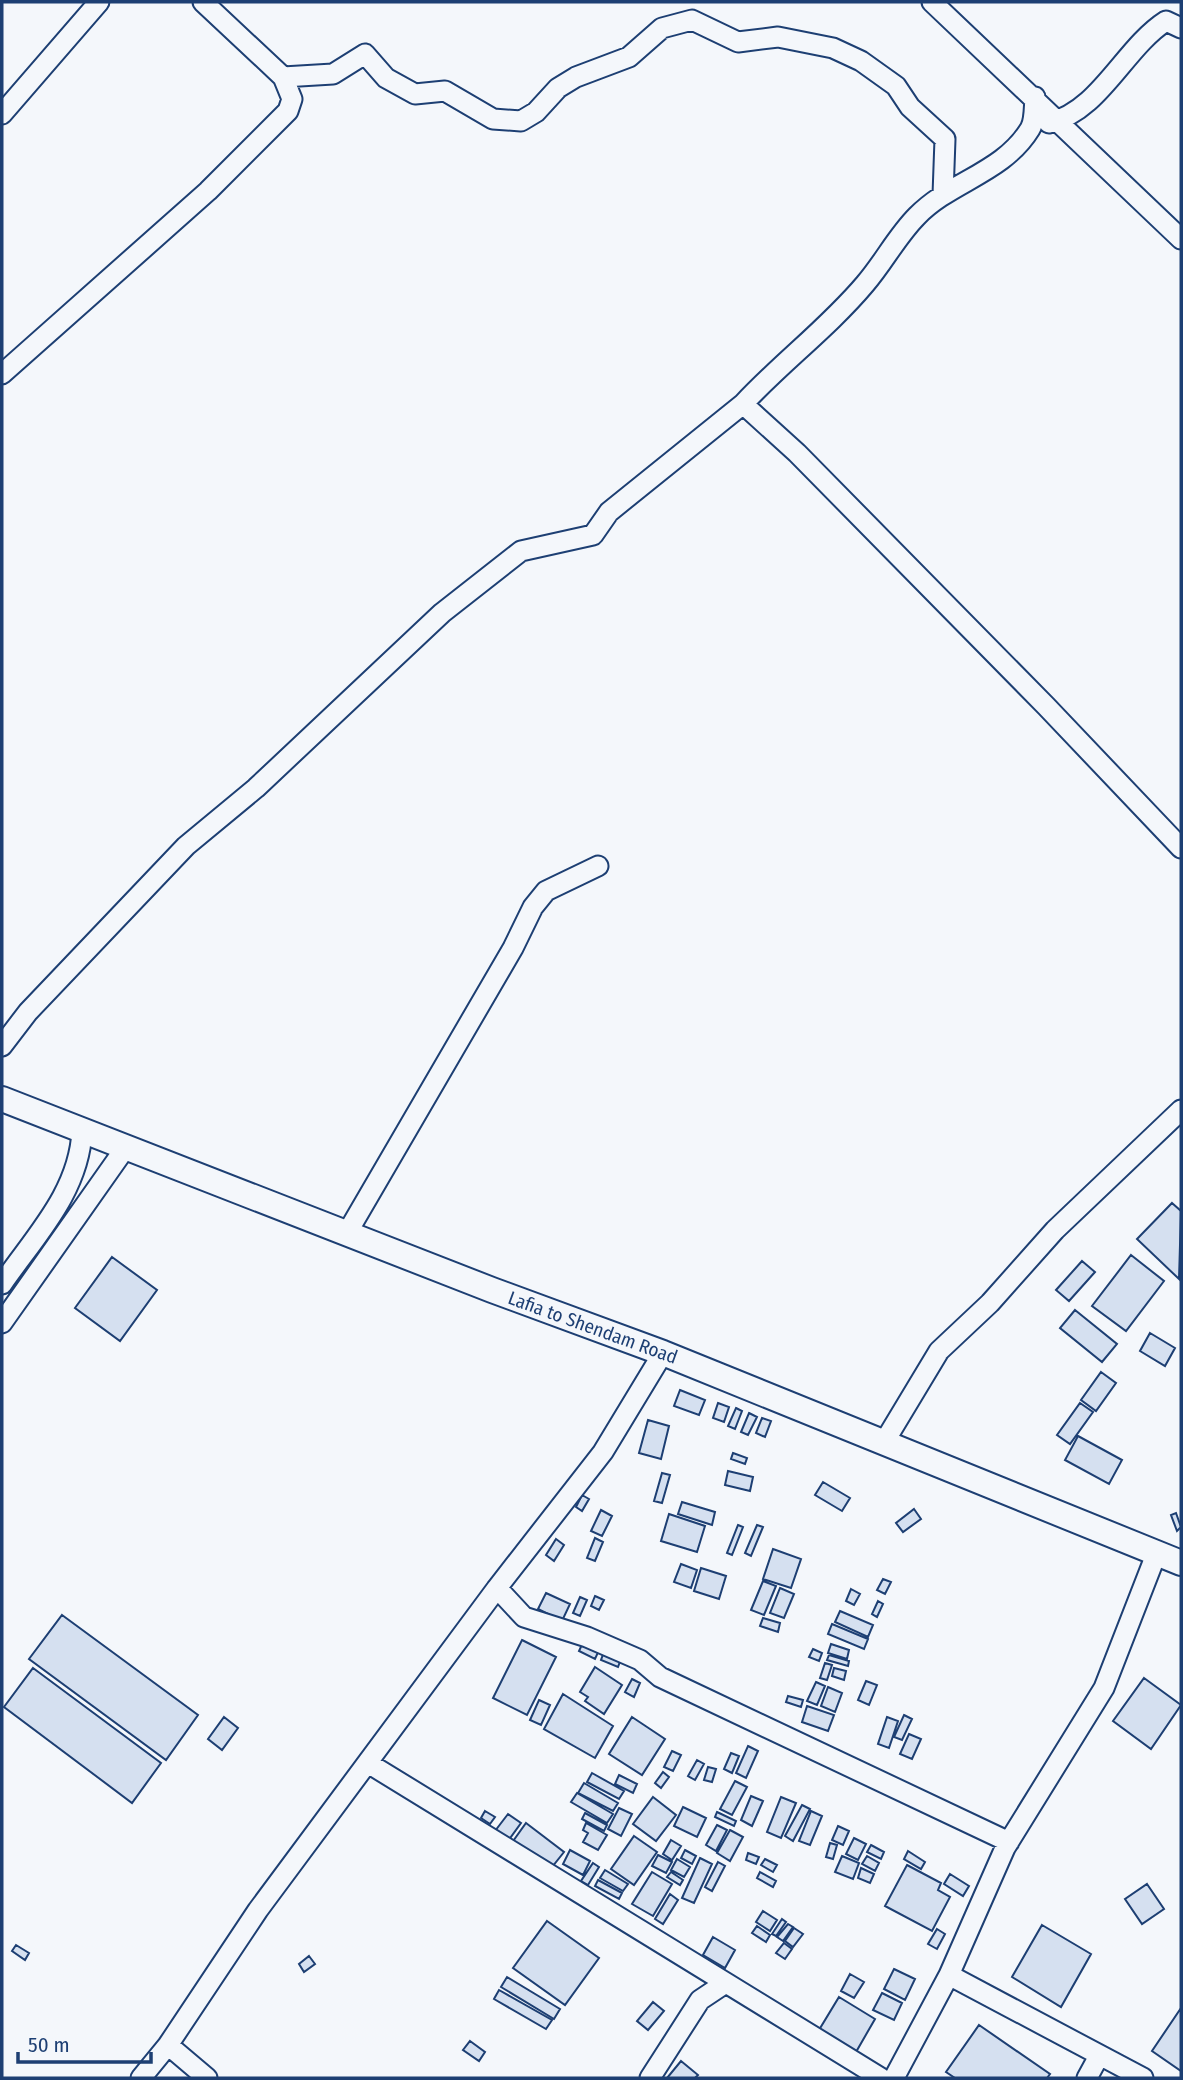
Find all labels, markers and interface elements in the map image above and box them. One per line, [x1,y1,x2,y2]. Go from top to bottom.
street label: Lafia to Shendam Road [505,1286,681,1369]
scale bar [18,2021,150,2064]
text: 50 m [28,2032,70,2058]

